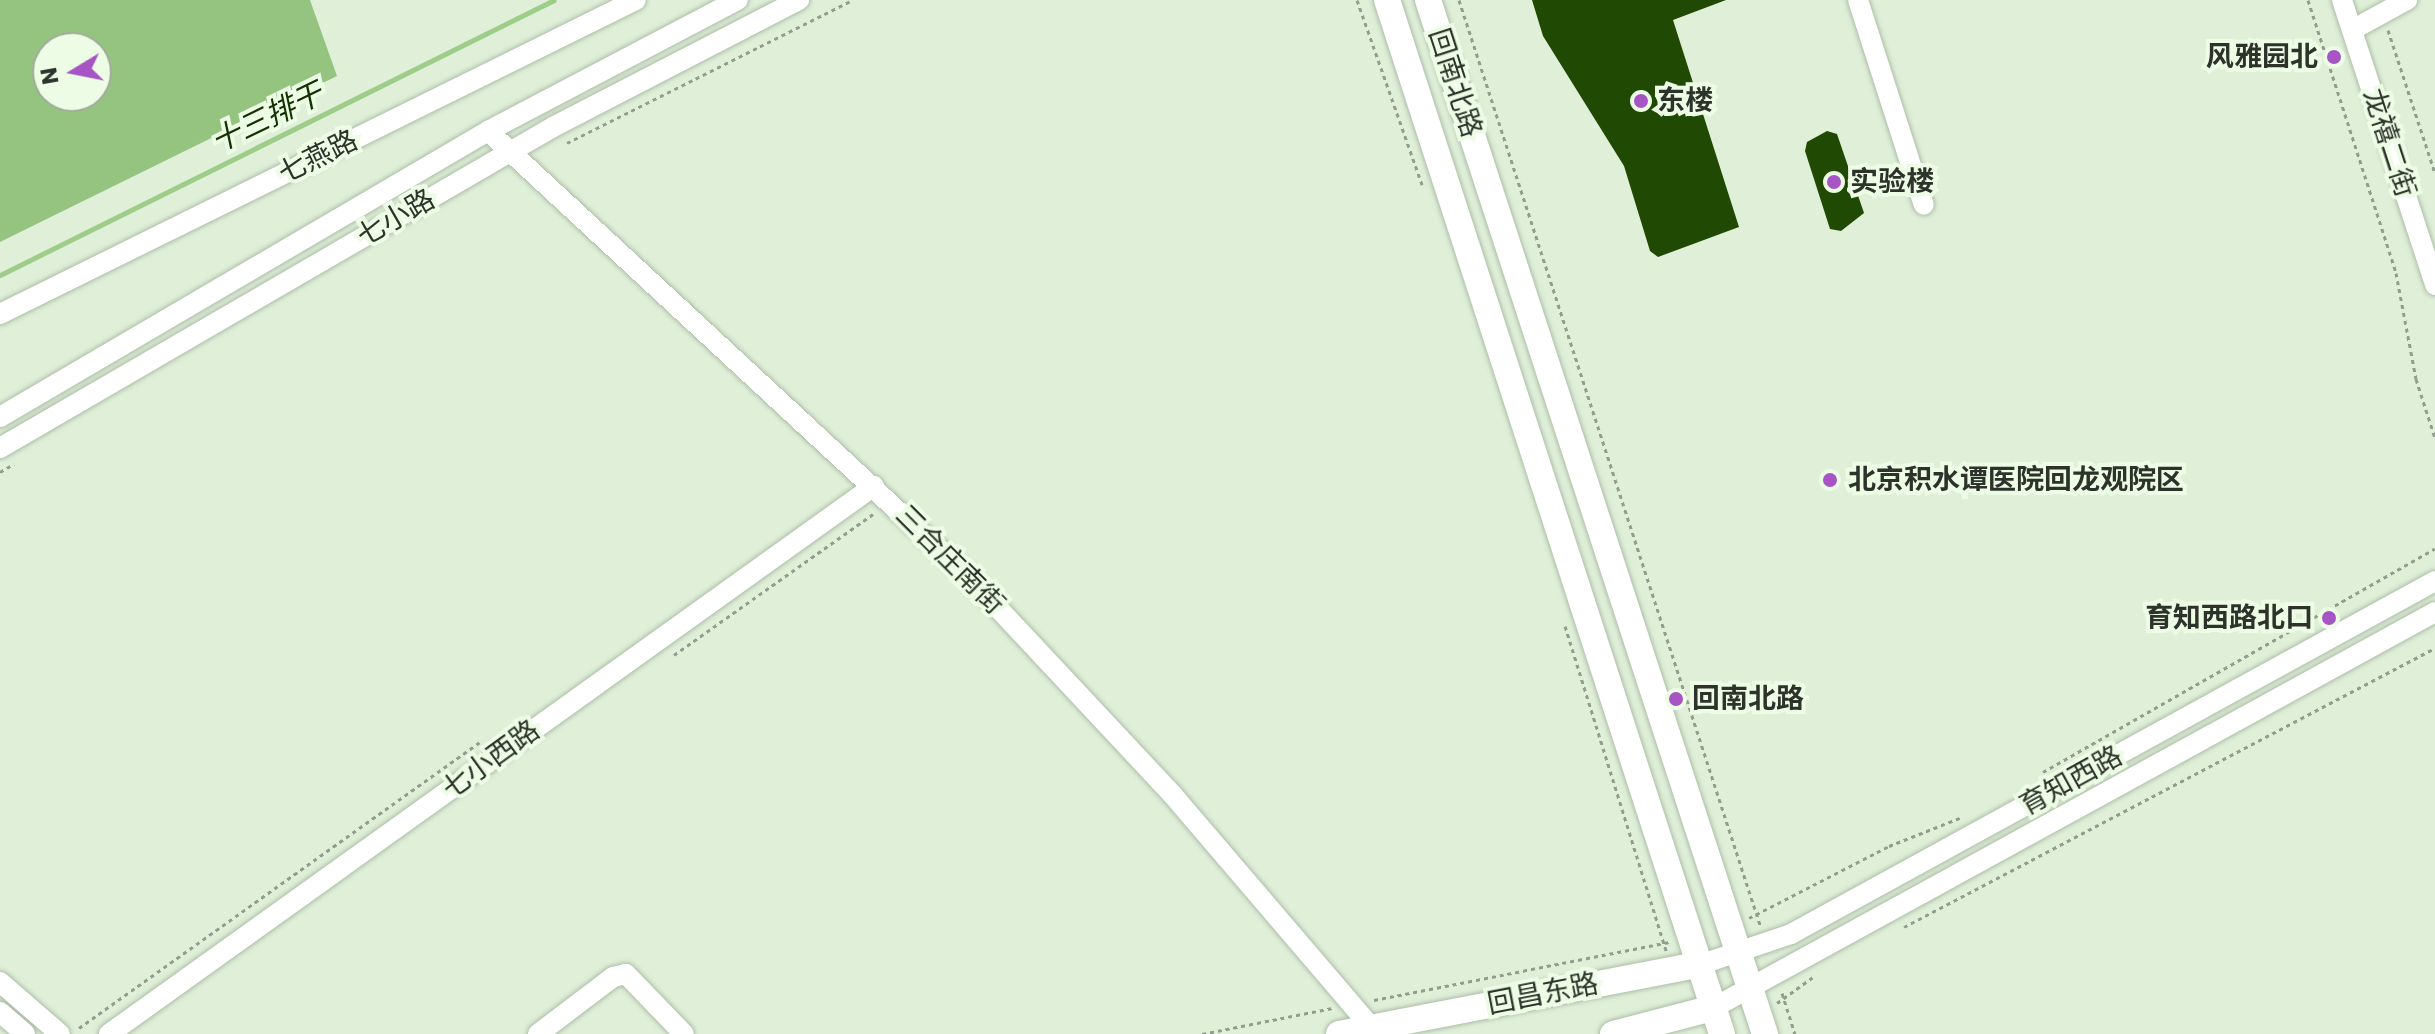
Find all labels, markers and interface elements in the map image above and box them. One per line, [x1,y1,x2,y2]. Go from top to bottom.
street label: 回南北路 [1422,25,1488,141]
north arrow [32,32,112,112]
place label: 风雅园北 [2206,40,2318,74]
marker: 风雅园北 [2325,48,2343,66]
text: N [33,65,67,87]
water label: 十三排干 [205,76,329,160]
place label: 东楼 [1657,84,1713,118]
street label: 龙禧二街 [2356,85,2422,201]
marker: 东楼 [1632,92,1650,110]
street label: 七燕路 [273,123,363,191]
place label: 实验楼 [1850,165,1934,199]
marker: 实验楼 [1825,173,1843,191]
street label: 七小路 [351,182,441,254]
place label: 北京积水谭医院回龙观院区 [1848,463,2184,497]
marker: 北京积水谭医院回龙观院区 [1819,469,1841,491]
street label: 三合庄南街 [889,499,1011,621]
place label: 育知西路北口 [2145,601,2313,635]
marker: 育知西路北口 [2320,609,2338,627]
place label: 回南北路 [1692,682,1804,716]
marker: 回南北路 [1667,690,1685,708]
street label: 七小西路 [436,713,546,807]
street label: 育知西路 [2014,739,2128,823]
street label: 回昌东路 [1485,967,1601,1021]

